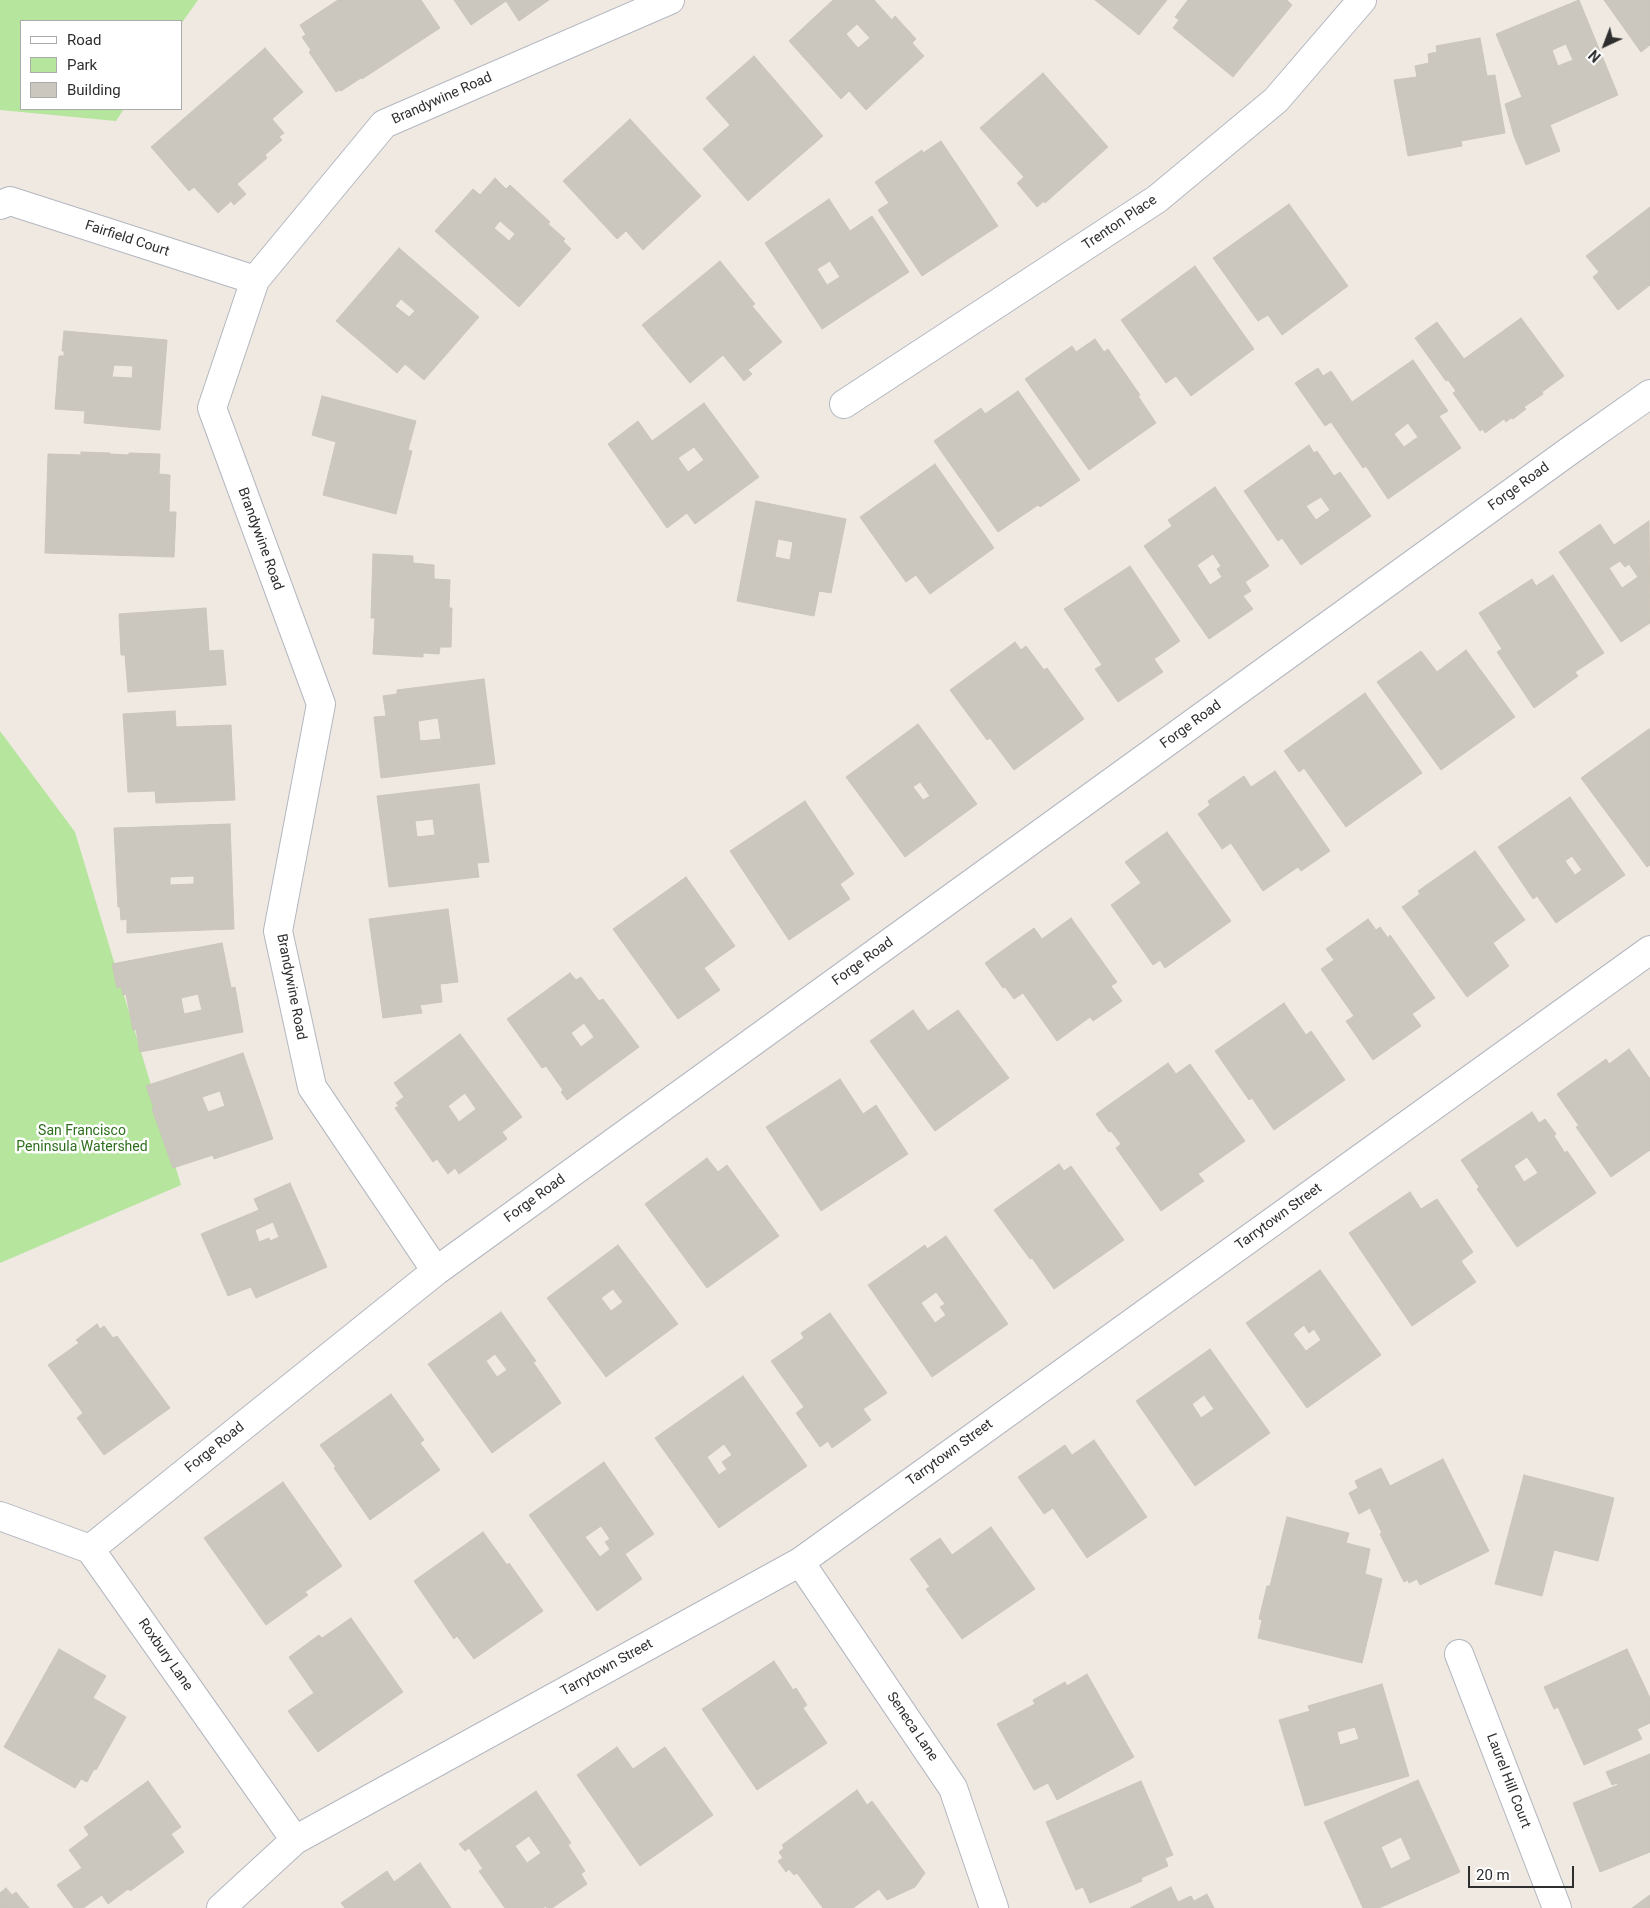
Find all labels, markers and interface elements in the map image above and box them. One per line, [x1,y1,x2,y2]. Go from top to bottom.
legend [20,20,182,110]
north arrow [1580,20,1630,70]
text: Road [67,31,101,49]
text: N [1586,47,1604,65]
text: Park [67,56,97,74]
street label: Brandywine Road [389,69,495,129]
text: Building [67,81,121,99]
street label: Trenton Place [1080,192,1160,254]
street label: Fairfield Court [83,217,171,261]
street label: Forge Road [1485,459,1553,515]
street label: Brandywine Road [234,486,286,592]
street label: Forge Road [1157,697,1225,753]
street label: Brandywine Road [272,933,310,1041]
street label: Forge Road [829,934,897,990]
park label: San Francisco Peninsula Watershed [16,1123,148,1156]
street label: Forge Road [501,1171,569,1227]
street label: Tarrytown Street [1233,1180,1325,1254]
street label: Tarrytown Street [904,1416,996,1490]
street label: Forge Road [182,1419,248,1477]
street label: Roxbury Lane [134,1616,196,1694]
street label: Tarrytown Street [558,1636,656,1700]
street label: Seneca Lane [883,1689,941,1765]
street label: Laurel Hill Court [1482,1731,1534,1831]
scale bar [1470,1856,1576,1888]
text: 20 m [1476,1866,1510,1884]

